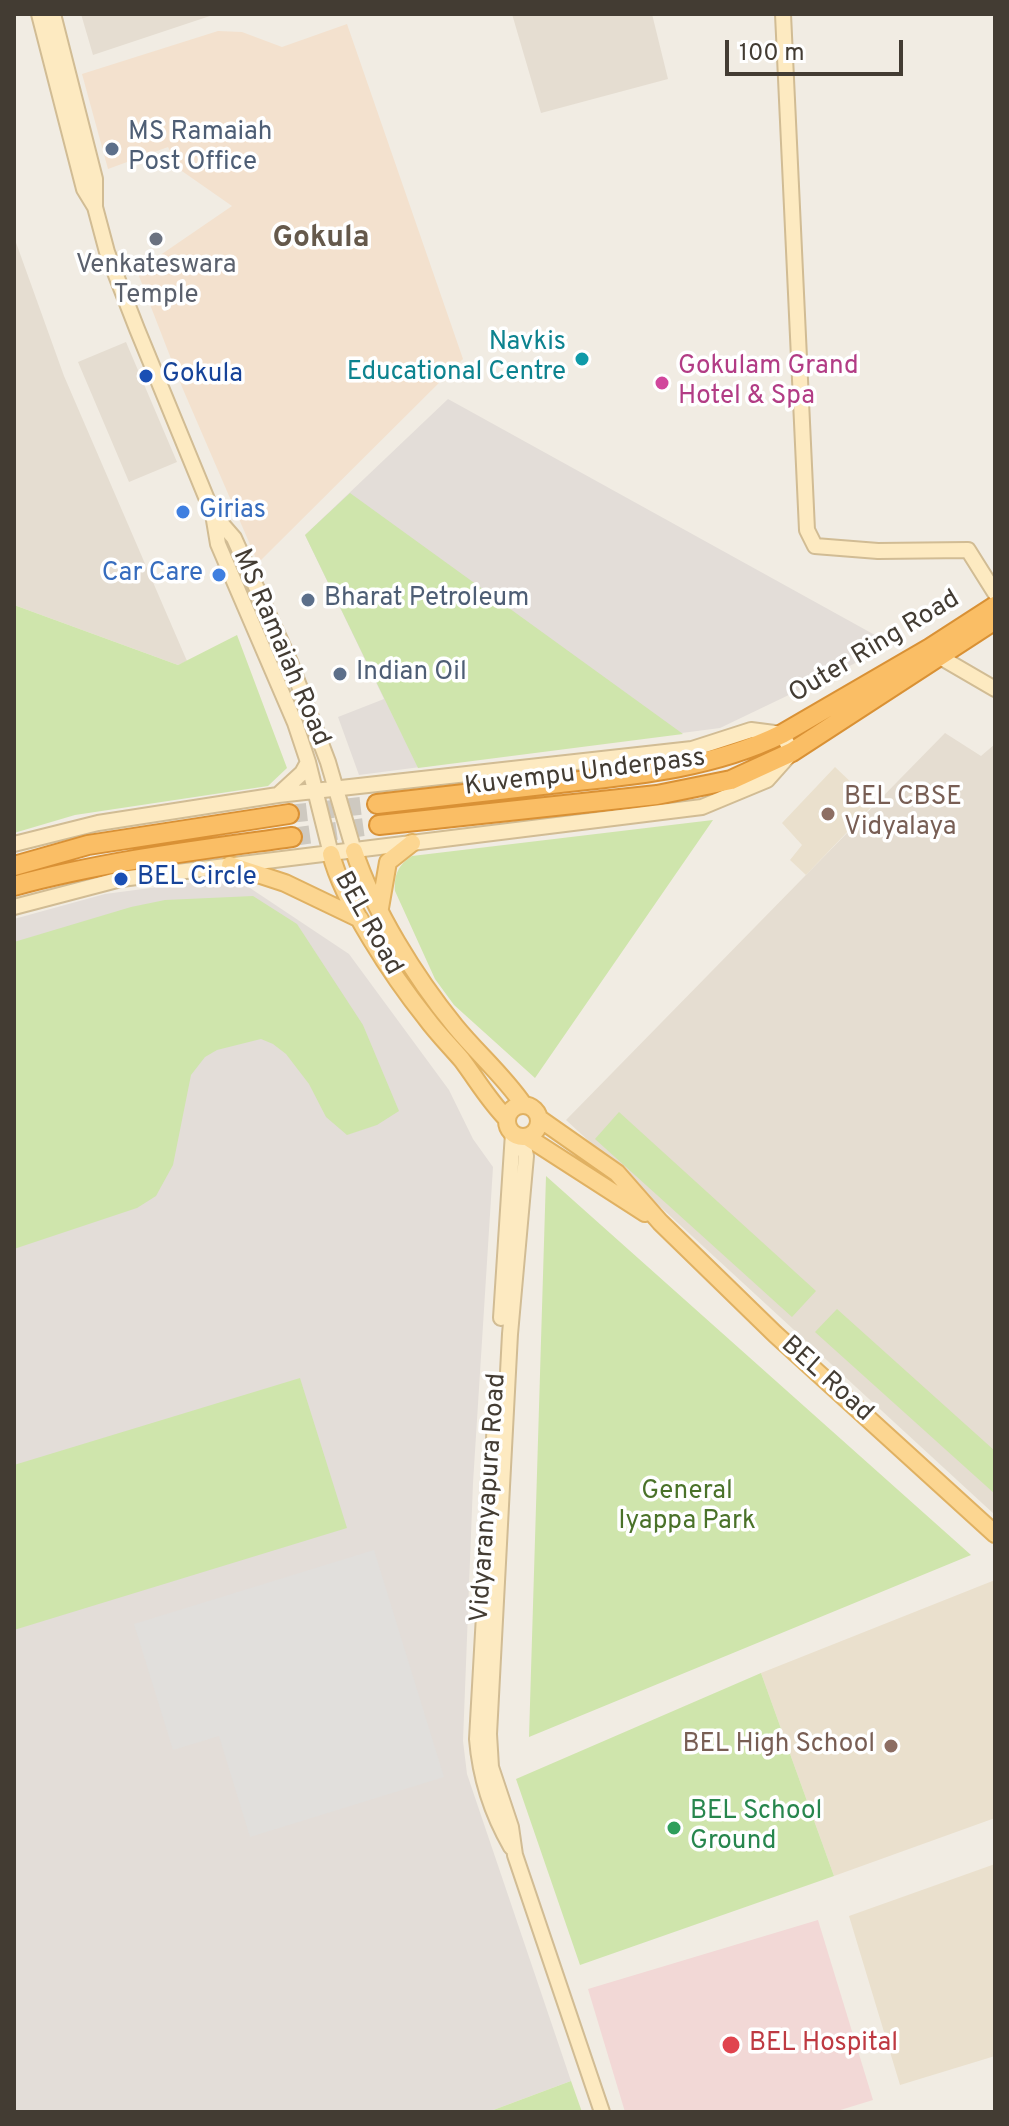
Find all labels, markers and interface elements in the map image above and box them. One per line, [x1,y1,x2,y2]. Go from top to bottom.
scale bar [729,24,907,74]
text: 100 m [739,39,805,69]
place label: MS Ramaiah Post Office [128,118,272,180]
marker: MS Ramaiah Post Office [103,140,121,158]
district label: Gokula [273,222,369,258]
marker: Venkateswara Temple [147,230,165,248]
place label: Venkateswara Temple [76,251,236,312]
place label: Navkis Educational Centre [347,328,566,390]
marker: Navkis Educational Centre [573,350,591,368]
place label: Gokulam Grand Hotel & Spa [678,352,859,414]
place label: Gokula [162,360,243,392]
marker: Gokula [137,367,155,385]
marker: Gokulam Grand Hotel & Spa [653,374,671,392]
place label: Girias [199,496,266,528]
marker: Girias [174,503,192,521]
street label: MS Ramaiah Road [224,545,336,751]
place label: Car Care [102,559,203,591]
marker: Car Care [210,566,228,584]
place label: Bharat Petroleum [324,584,529,616]
street label: Outer Ring Road [784,585,966,711]
marker: Bharat Petroleum [299,591,317,609]
place label: Indian Oil [356,658,467,690]
marker: Indian Oil [331,665,349,683]
street label: Kuvempu Underpass [463,744,707,804]
place label: BEL CBSE Vidyalaya [844,783,962,844]
marker: BEL CBSE Vidyalaya [819,805,837,823]
place label: BEL Circle [137,863,257,895]
street label: BEL Road [326,867,408,981]
marker: BEL Circle [112,870,130,888]
street label: BEL Road [774,1331,878,1429]
street label: Vidyaranyapura Road [466,1372,514,1624]
park label: General Iyappa Park [618,1477,756,1538]
place label: BEL High School [682,1730,875,1762]
marker: BEL High School [882,1737,900,1755]
place label: BEL School Ground [690,1797,822,1858]
marker: BEL School Ground [665,1819,683,1837]
place label: BEL Hospital [749,2029,898,2061]
marker: BEL Hospital [720,2034,742,2056]

